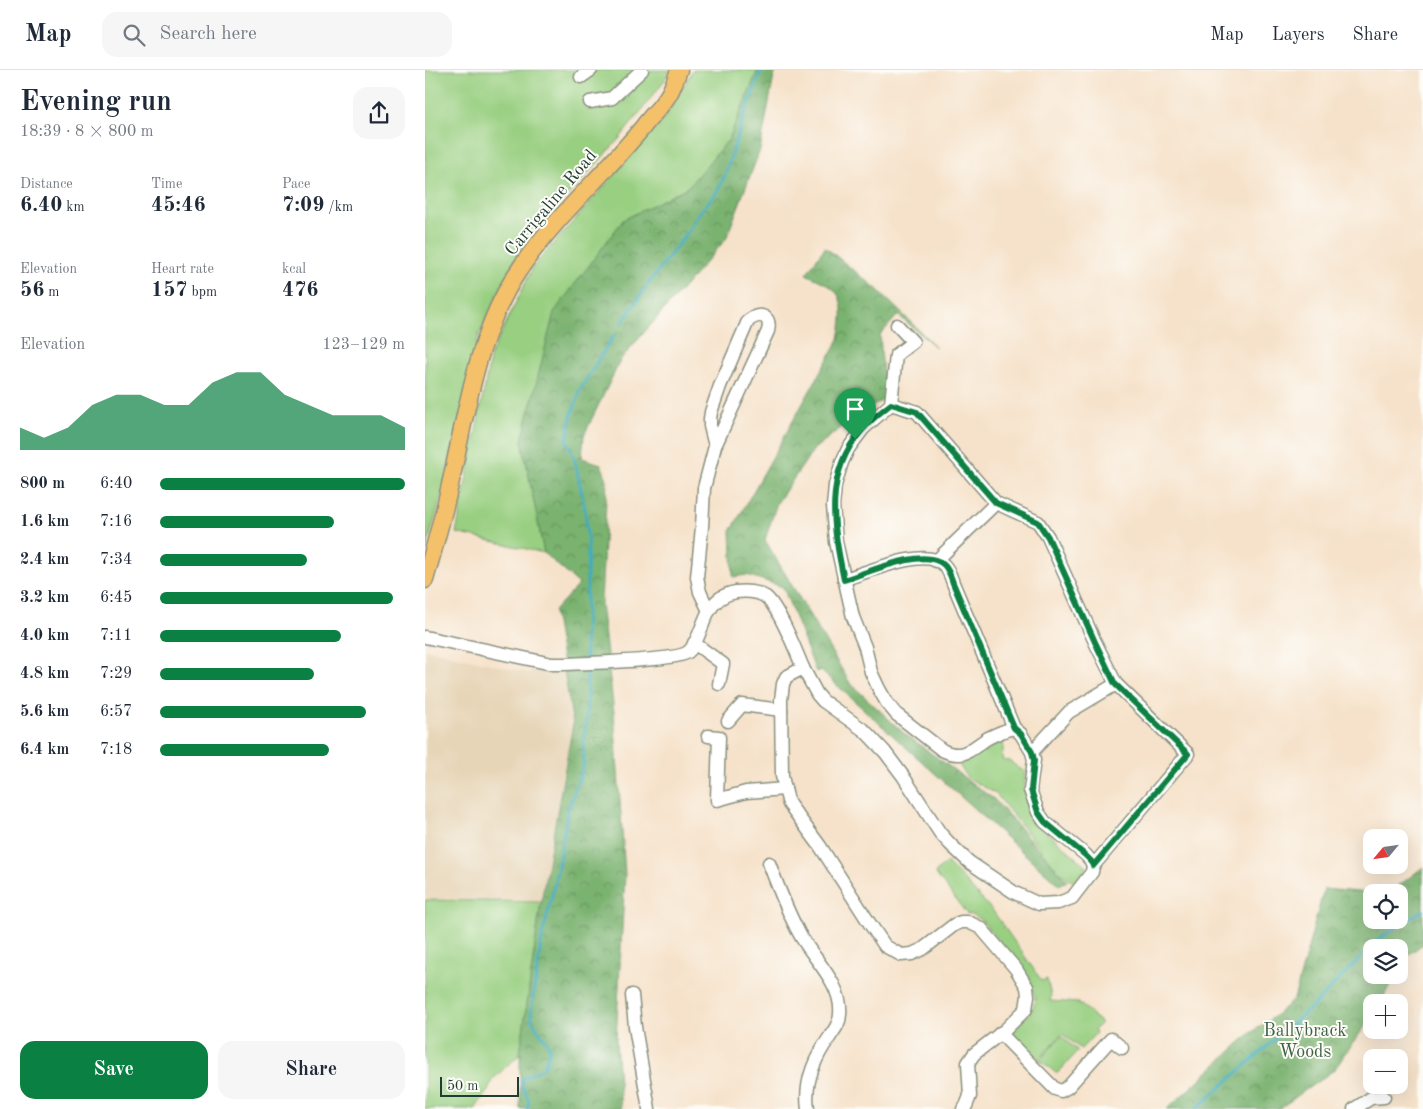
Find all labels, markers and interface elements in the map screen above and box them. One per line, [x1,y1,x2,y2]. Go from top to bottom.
search box [102,12,452,57]
icon: search [120,21,148,49]
text: Map [25,23,72,47]
text: Search here [160,25,257,44]
text: Map [1210,26,1244,44]
text: Layers [1272,26,1324,44]
text: Share [1352,26,1398,44]
button: share [353,87,405,139]
text: Evening run [20,89,172,117]
text: 18:39 · 8 × 800 m [20,124,153,140]
street label: Carrigaline Road [502,147,600,259]
text: Distance [20,177,73,191]
text: Time [151,177,182,191]
text: Pace [282,177,310,191]
text: 6.40 [20,195,62,216]
text: 45:46 [151,195,206,216]
text: 7:09 [282,195,324,216]
text: km [62,200,85,214]
text: /km [324,200,353,214]
text: Elevation [20,262,77,276]
text: Heart rate [151,262,214,276]
text: kcal [282,262,306,276]
text: 56 [20,280,44,301]
text: 157 [151,280,188,301]
text: 476 [282,280,319,301]
text: m [44,285,59,299]
text: bpm [188,285,217,299]
text: Elevation [20,337,85,353]
text: 123–129 m [322,337,405,353]
pin [834,388,876,439]
icon: arrive [841,395,869,423]
text: 800 m [20,476,65,492]
text: 6:40 [100,476,132,492]
text: 1.6 km [20,514,69,530]
text: 7:16 [100,514,132,530]
text: 2.4 km [20,552,69,568]
text: 7:34 [100,552,132,568]
text: 3.2 km [20,590,69,606]
text: 6:45 [100,590,132,606]
text: 4.0 km [20,628,69,644]
text: 7:11 [100,628,132,644]
text: 4.8 km [20,666,69,682]
text: 7:29 [100,666,132,682]
text: 5.6 km [20,704,69,720]
text: 6:57 [100,704,132,720]
text: 6.4 km [20,742,69,758]
text: 7:18 [100,742,132,758]
north arrow [1363,829,1407,874]
map controls [1363,829,1408,1094]
button: locate [1363,884,1408,929]
button: layers [1363,939,1408,984]
button: + [1363,994,1408,1039]
park label: Ballybrack Woods [1263,1022,1347,1061]
button: Save [20,1041,208,1099]
button: Share [218,1041,405,1099]
button: − [1363,1049,1408,1094]
scale bar [440,1074,519,1097]
text: 50 m [447,1079,478,1093]

